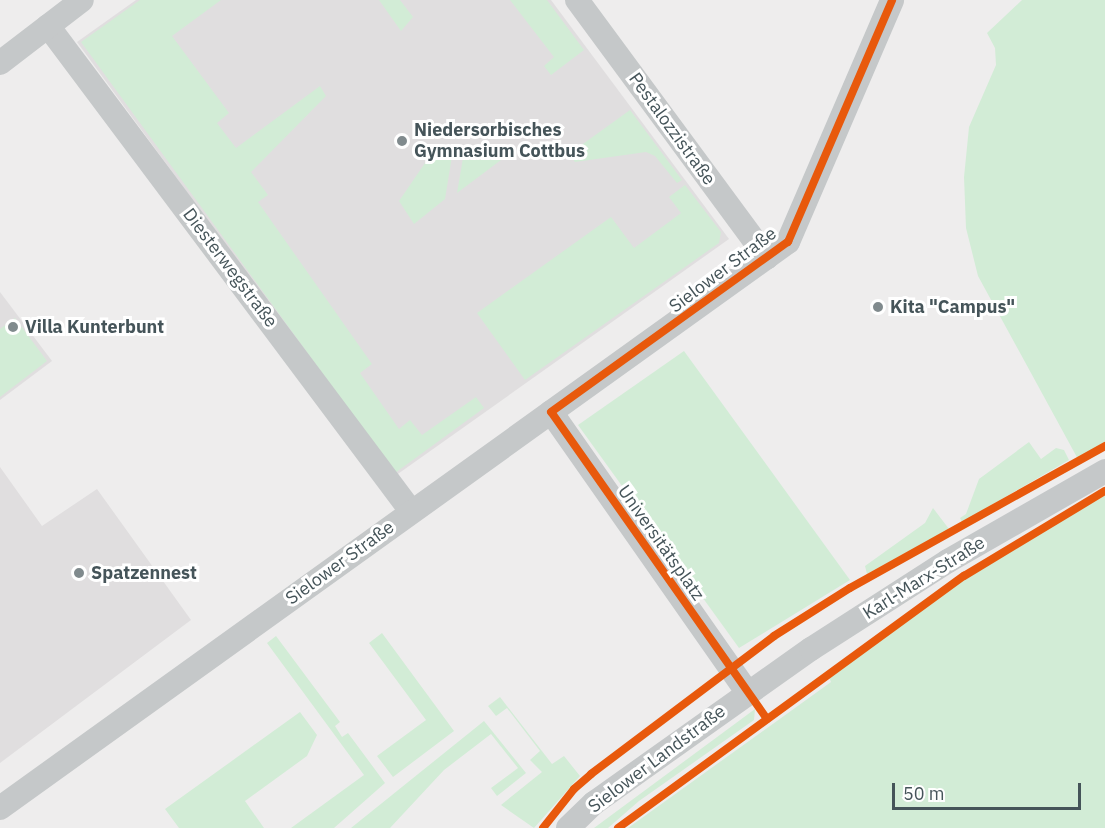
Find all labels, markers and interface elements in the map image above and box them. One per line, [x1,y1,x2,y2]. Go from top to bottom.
street label: Pestalozzistraße [624,69,720,189]
place label: Niedersorbisches Gymnasium Cottbus [414,120,585,162]
marker: Niedersorbisches Gymnasium Cottbus [395,134,409,148]
street label: Diesterwegstraße [178,204,282,332]
street label: Sielower Straße [665,223,781,317]
place label: Kita "Campus" [890,296,1015,318]
marker: Kita "Campus" [871,300,885,314]
place label: Villa Kunterbunt [25,316,164,338]
marker: Villa Kunterbunt [6,320,20,334]
street label: Universitätsplatz [613,481,709,605]
street label: Sielower Straße [282,516,398,610]
street label: Karl-Marx-Straße [859,532,989,624]
place label: Spatzennest [91,562,197,584]
marker: Spatzennest [72,566,86,580]
street label: Sielower Landstraße [584,700,730,818]
scale bar [895,771,1084,809]
text: 50 m [903,782,945,805]

